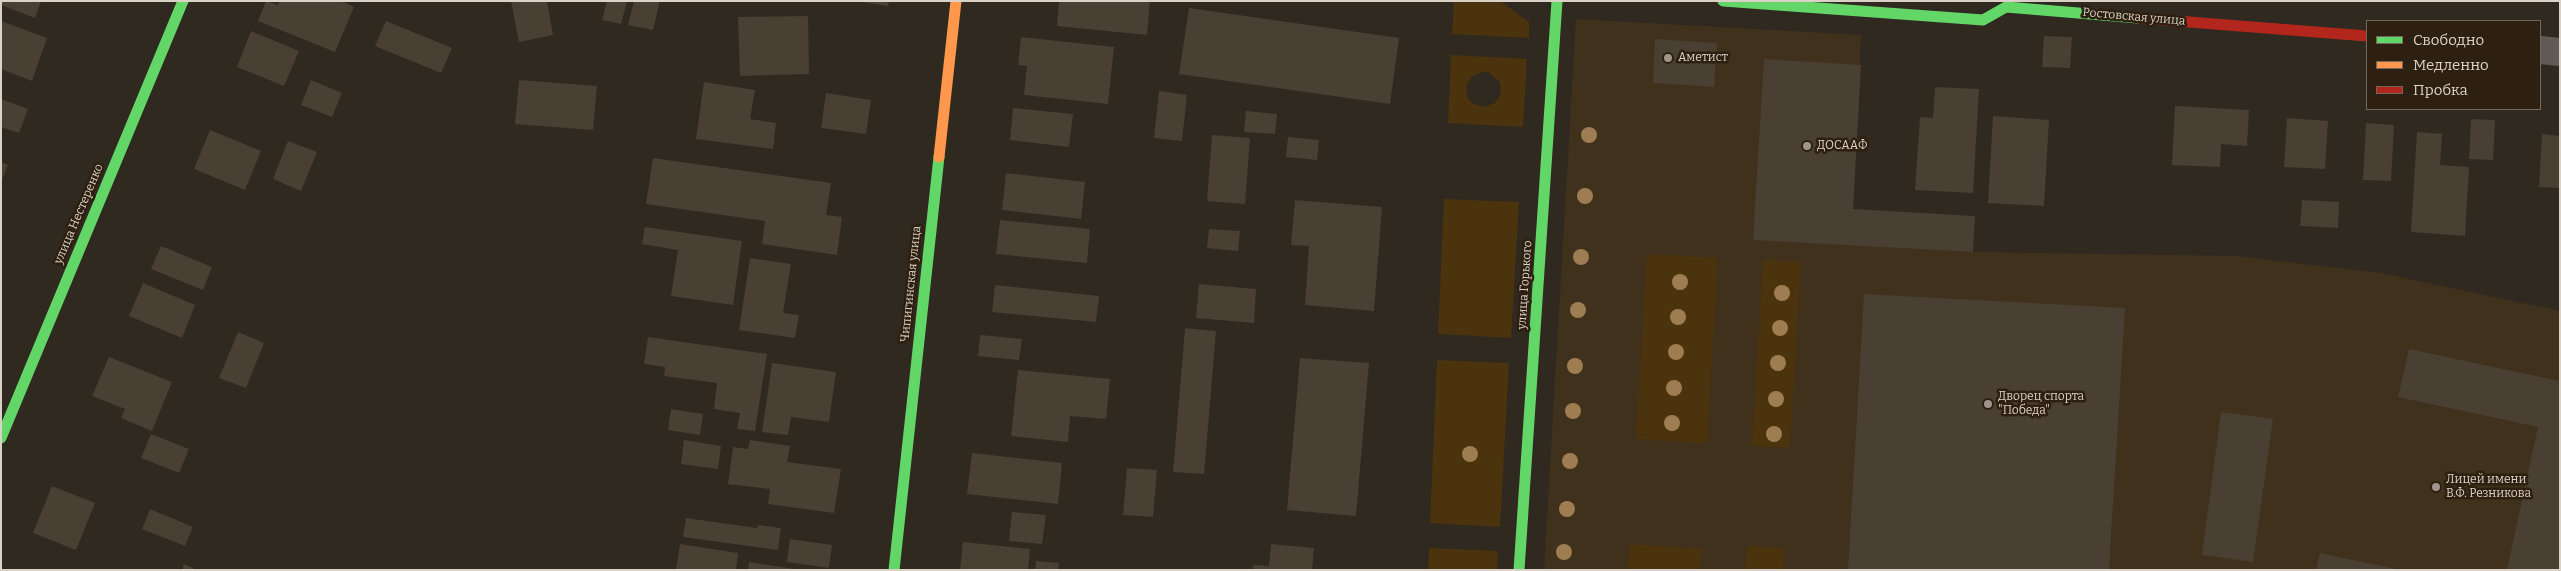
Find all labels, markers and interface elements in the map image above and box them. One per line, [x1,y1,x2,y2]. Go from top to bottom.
street label: Ростовская улица [2082,5,2186,29]
legend [2366,20,2541,110]
text: Свободно [2413,31,2484,49]
place label: Аметист [1678,51,1728,65]
marker: Аметист [1662,52,1674,64]
text: Медленно [2413,56,2489,74]
text: Пробка [2413,81,2468,99]
place label: ДОСААФ [1817,139,1868,153]
marker: ДОСААФ [1801,140,1813,152]
street label: улица Нестеренко [51,162,107,266]
street label: Чипигинская улица [898,225,924,343]
street label: улица Горького [1515,240,1535,330]
place label: Дворец спорта "Победа" [1998,390,2084,418]
marker: Дворец спорта "Победа" [1982,398,1994,410]
place label: Лицей имени В.Ф. Резникова [2446,473,2531,501]
marker: Лицей имени В.Ф. Резникова [2430,481,2442,493]

